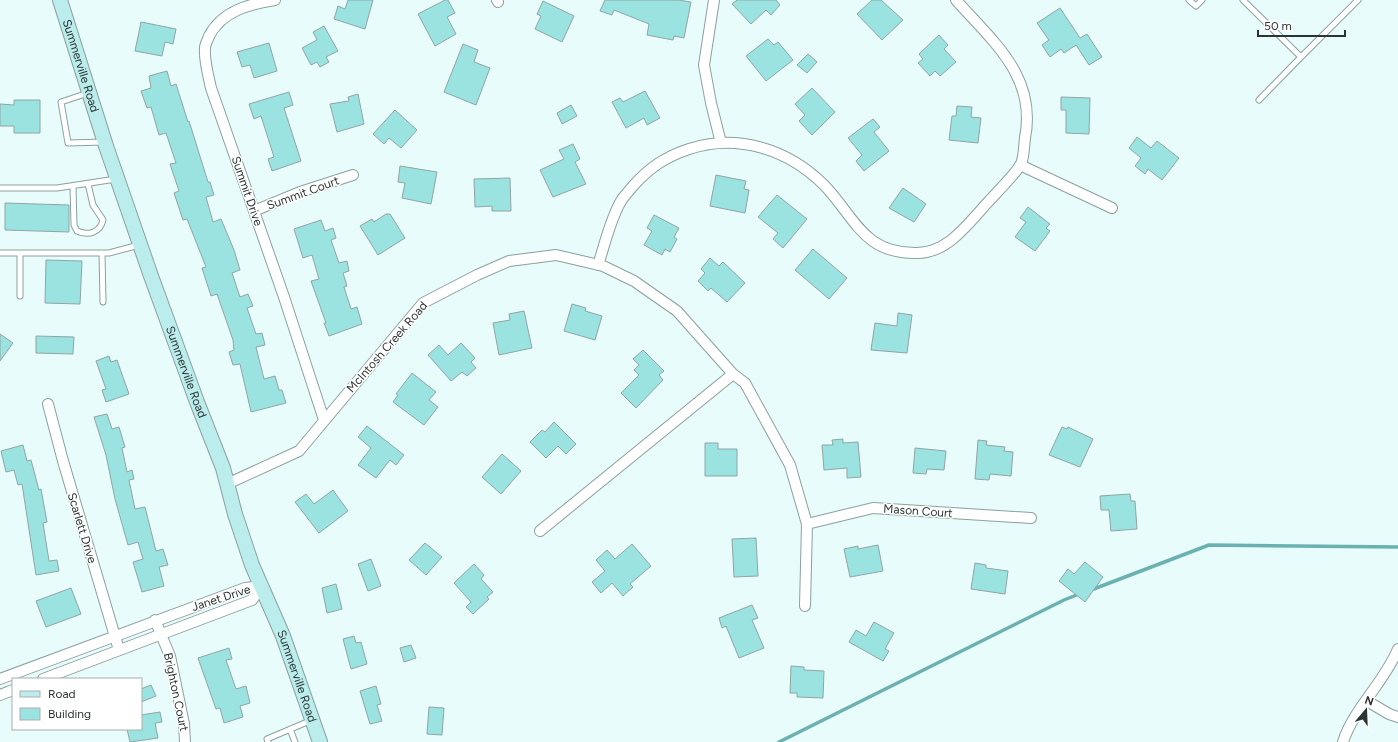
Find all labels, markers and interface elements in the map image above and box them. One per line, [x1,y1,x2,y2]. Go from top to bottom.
scale bar [1258,12,1345,38]
street label: Summerville Road [60,18,102,114]
text: 50 m [1264,19,1292,33]
street label: Summit Drive [229,154,266,228]
street label: Summit Court [265,173,341,213]
street label: McIntosh Creek Road [344,299,430,395]
street label: Summerville Road [163,324,210,420]
street label: Scarlett Drive [65,491,99,565]
street label: Mason Court [883,502,954,520]
street label: Janet Drive [190,582,252,614]
street label: Summerville Road [274,628,320,724]
street label: Brighton Court [161,651,191,733]
legend [12,678,142,730]
text: Road [48,687,76,701]
north arrow [1346,690,1386,730]
text: N [1363,693,1375,709]
text: Building [48,707,91,721]

